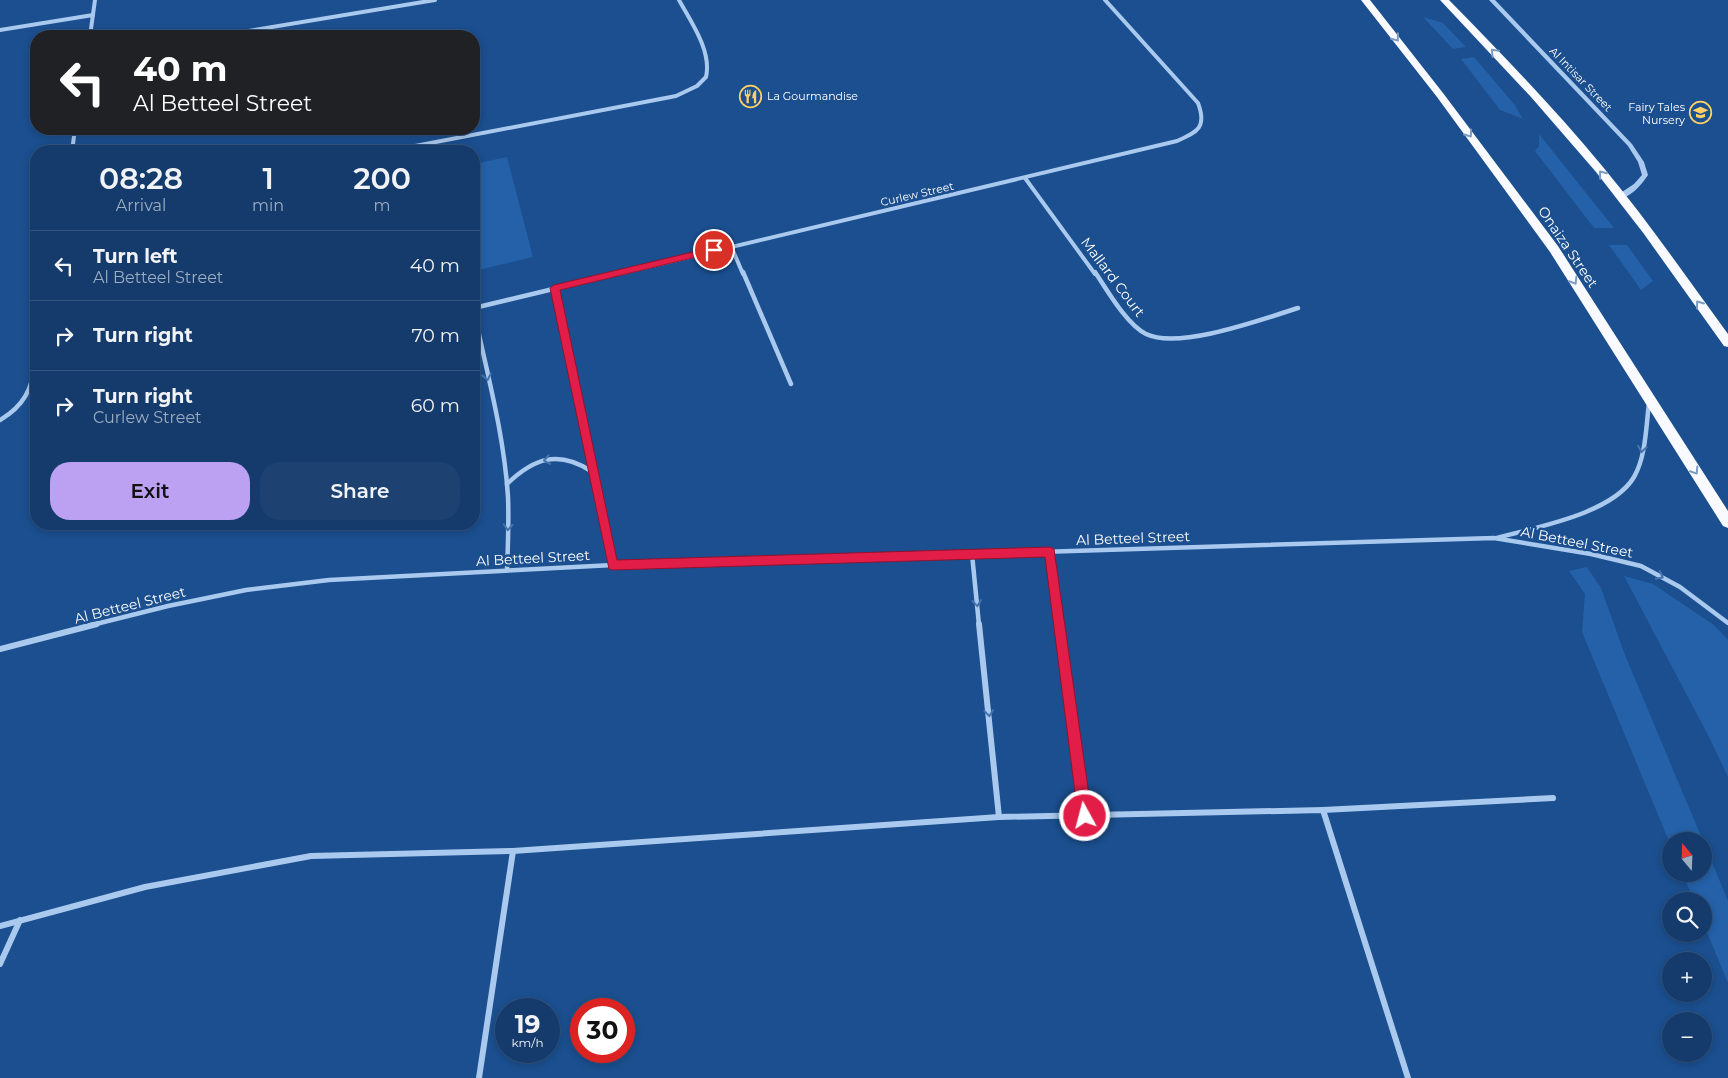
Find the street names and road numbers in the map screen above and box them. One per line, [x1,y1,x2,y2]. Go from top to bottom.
street label: Al Intisar Street [1547,44,1616,115]
street label: Curlew Street [879,179,955,209]
street label: Onaiza Street [1534,203,1602,292]
street label: Mallard Court [1077,234,1149,321]
street label: Al Betteel Street [1519,522,1635,562]
street label: Al Betteel Street [1076,527,1191,549]
street label: Al Betteel Street [476,546,591,570]
street label: Al Betteel Street [72,582,188,628]

